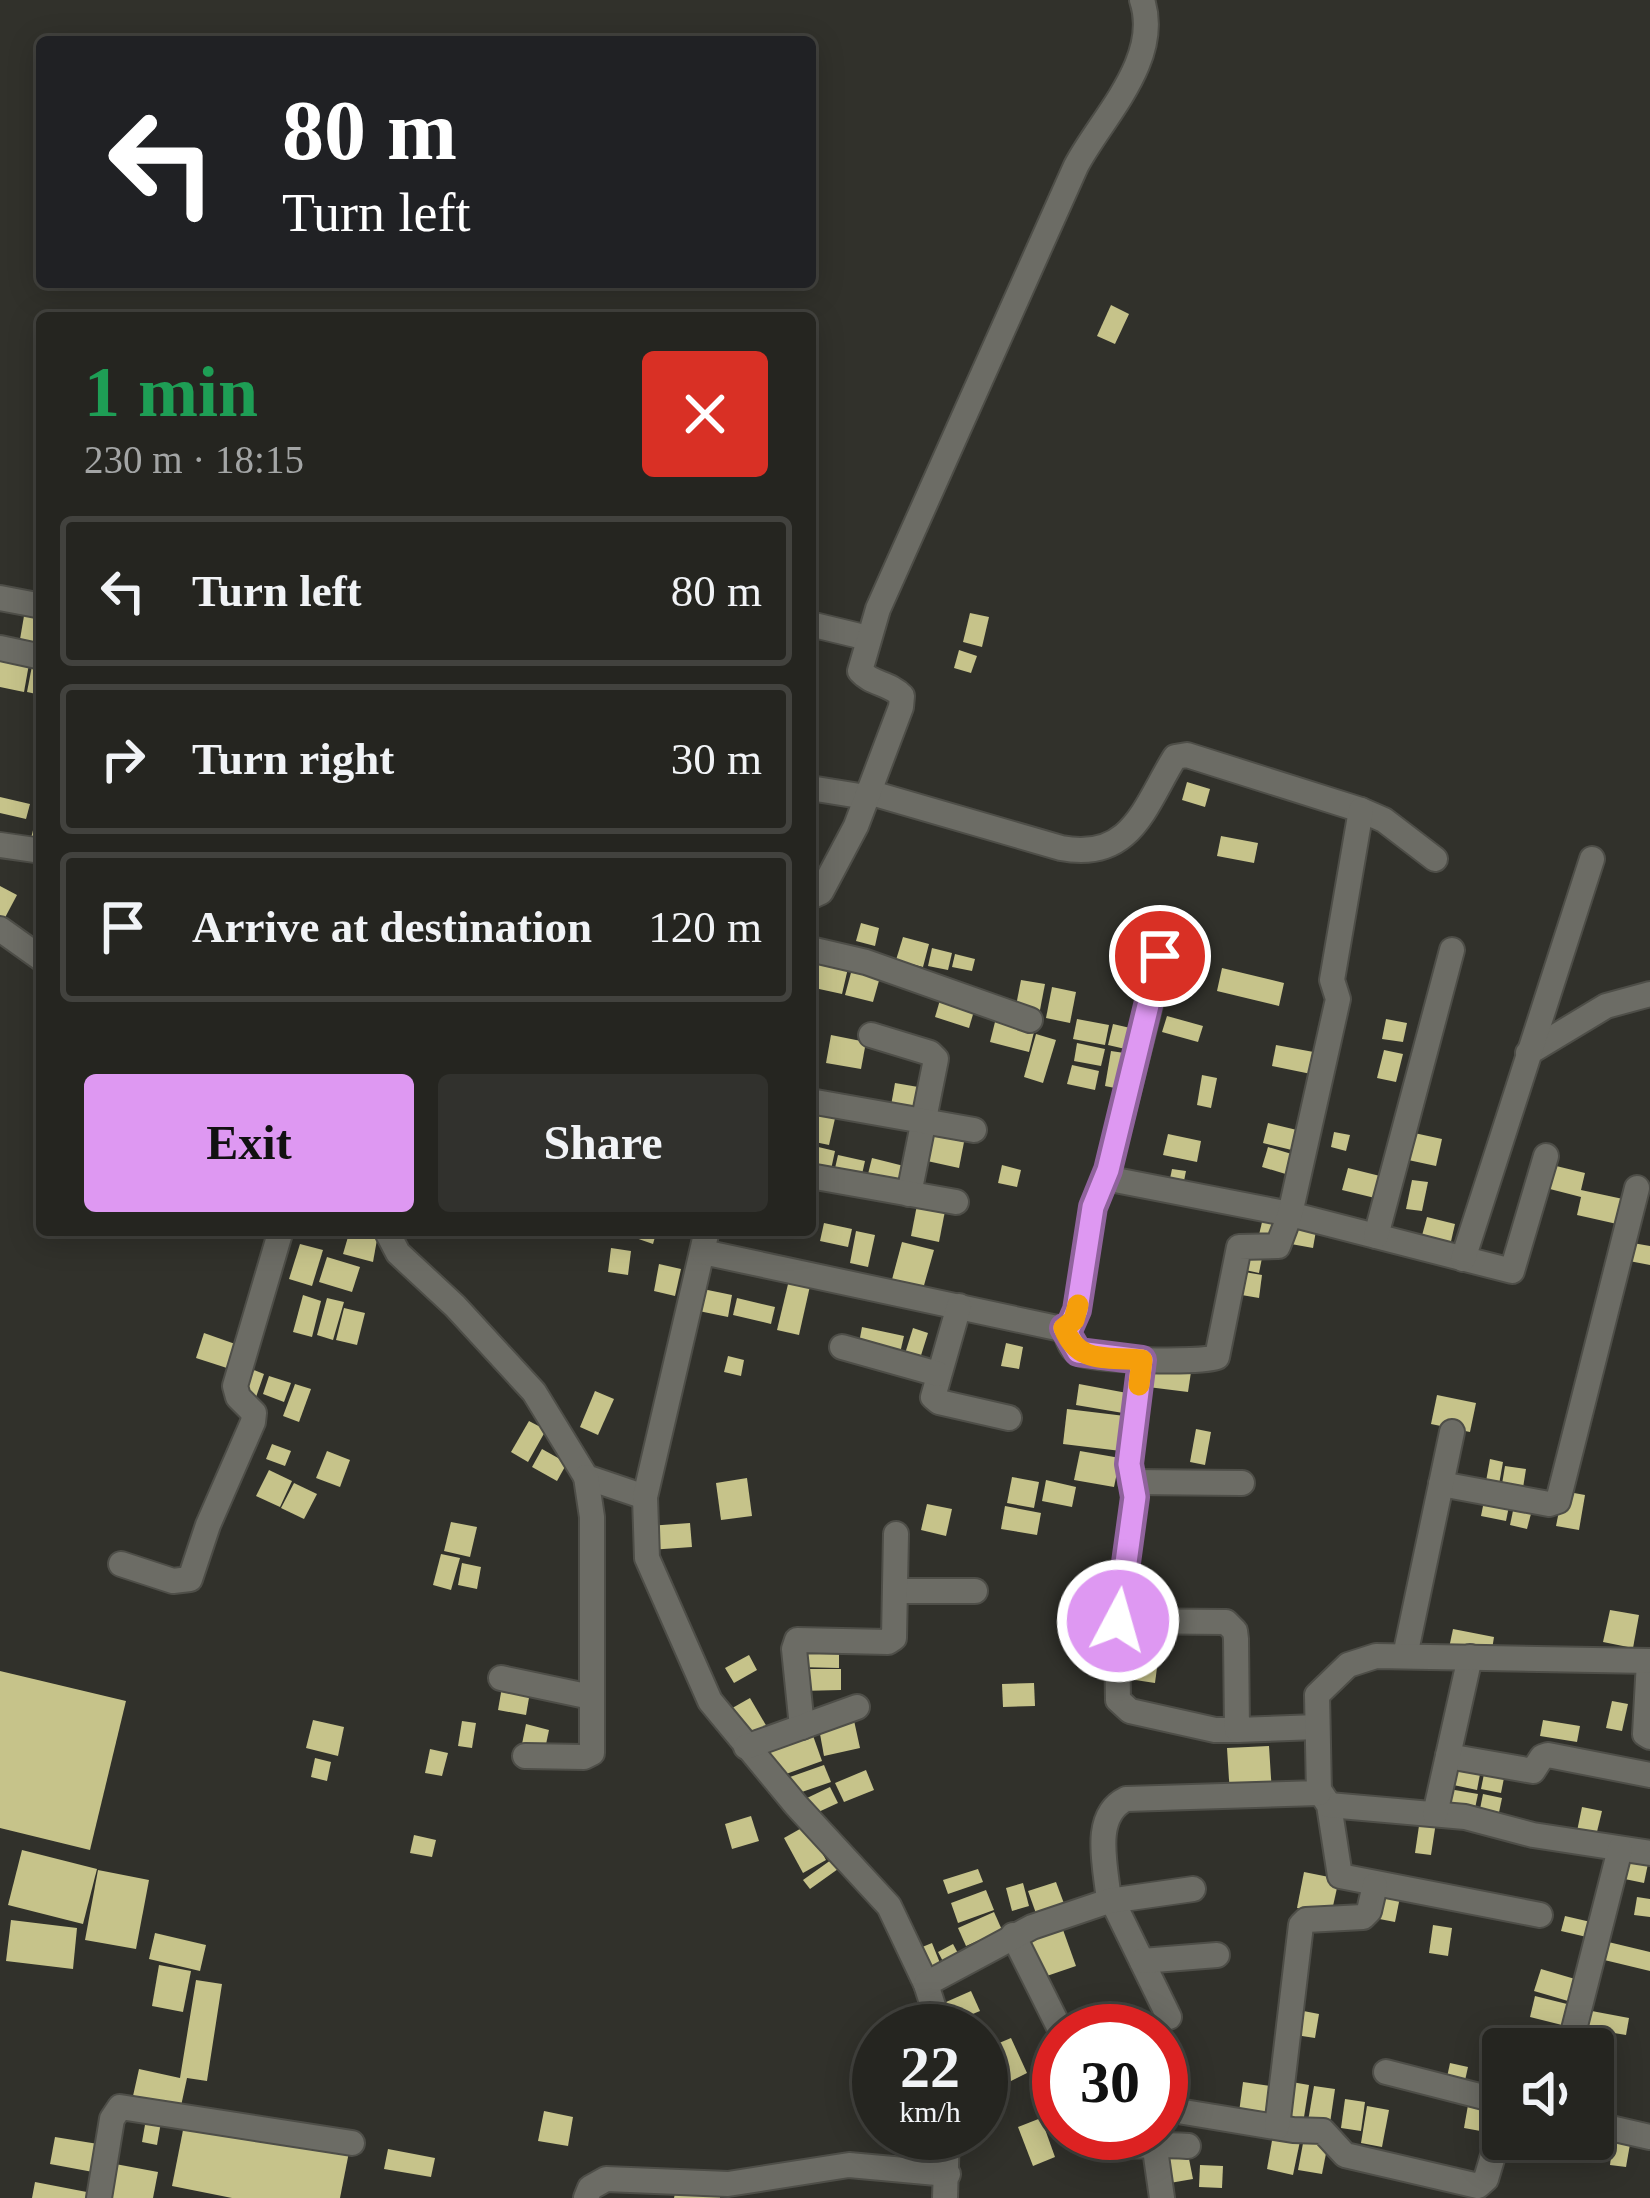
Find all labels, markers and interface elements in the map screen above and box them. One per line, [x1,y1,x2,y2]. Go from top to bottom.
icon: left [84,84,240,240]
text: 80 m [282,84,457,177]
text: Turn left [282,183,471,243]
button: close [642,351,768,477]
text: 1 min [84,352,258,432]
text: 230 m · 18:15 [84,438,304,481]
icon: left [90,558,156,624]
text: Turn left [192,566,362,616]
text: 80 m [671,566,762,616]
icon: right [90,726,156,792]
text: Turn right [192,734,394,784]
text: 30 m [671,734,762,784]
icon: arrive [90,894,156,960]
text: Arrive at destination [192,902,592,952]
text: 120 m [648,902,762,952]
pin [1109,905,1211,1007]
icon: arrive [1127,923,1193,989]
button: Exit [84,1074,414,1212]
button: Share [438,1074,768,1212]
position arrow [1055,1558,1181,1684]
speed limit sign: 30 [1032,2004,1188,2160]
map controls [1482,2028,1614,2160]
button: sound [1482,2028,1614,2160]
text: 22 [900,2034,960,2100]
text: km/h [899,2095,961,2128]

